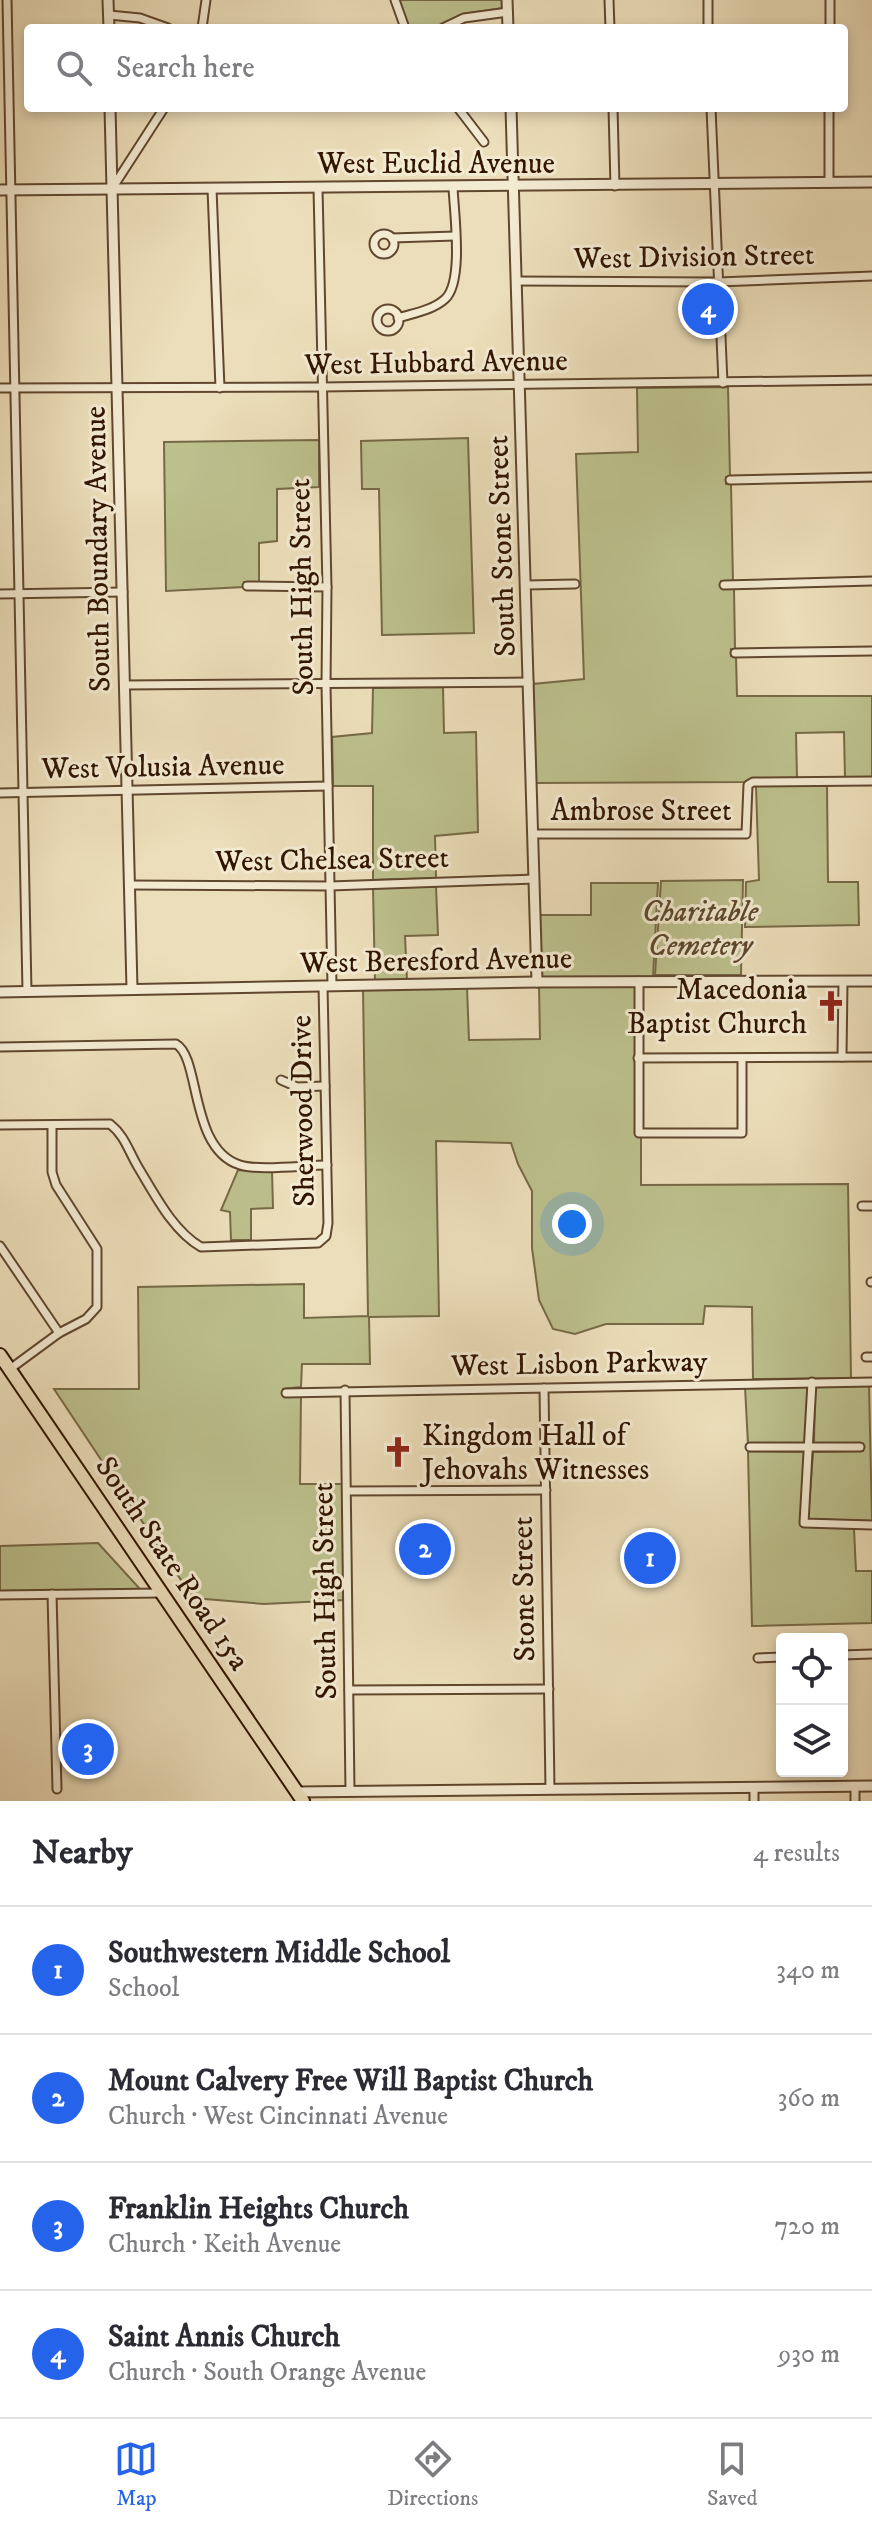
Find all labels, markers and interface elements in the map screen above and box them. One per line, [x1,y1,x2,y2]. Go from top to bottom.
search box [24,24,848,112]
icon: search [52,46,96,90]
text: Search here [116,50,255,87]
street label: West Euclid Avenue [316,146,555,183]
street label: West Division Street [572,237,815,278]
pin: 4 [682,279,734,339]
street label: West Hubbard Avenue [303,343,568,384]
street label: South Boundary Avenue [78,406,119,692]
street label: South Stone Street [480,434,525,657]
street label: South High Street [282,478,323,696]
street label: West Volusia Avenue [40,747,285,788]
street label: Ambrose Street [550,793,732,830]
street label: West Chelsea Street [214,840,449,881]
park label: Charitable Cemetery [642,894,759,965]
street label: West Beresford Avenue [299,941,573,982]
place label: Macedonia Baptist Church [627,972,807,1043]
church icon: Macedonia Baptist Church [814,989,848,1023]
street label: Sherwood Drive [283,1015,324,1207]
your location [552,1204,592,1244]
street label: West Lisbon Parkway [449,1344,708,1385]
place label: Kingdom Hall of Jehovahs Witnesses [419,1418,649,1489]
church icon: Kingdom Hall of Jehovahs Witnesses [381,1435,415,1469]
street label: South State Road 15a [86,1450,257,1678]
street label: South High Street [305,1482,346,1700]
street label: Stone Street [505,1516,544,1662]
pin: 2 [399,1519,451,1579]
pin: 1 [624,1528,676,1588]
map controls [776,1633,848,1777]
button: locate [776,1633,848,1705]
button: layers [776,1705,848,1777]
pin: 3 [62,1719,114,1779]
text: Nearby [32,1832,133,1874]
text: 4 results [753,1837,840,1870]
text: Southwestern Middle School [108,1935,450,1972]
text: 1 [53,1954,63,1987]
text: 340 m [776,1954,840,1987]
text: School [108,1972,179,2005]
text: Mount Calvery Free Will Baptist Church [108,2063,593,2100]
text: 2 [52,2082,64,2115]
text: 360 m [778,2082,840,2115]
text: Church · West Cincinnati Avenue [108,2100,448,2133]
text: Franklin Heights Church [108,2191,409,2228]
text: 3 [53,2210,63,2243]
text: 720 m [774,2210,840,2243]
text: Church · Keith Avenue [108,2228,341,2261]
text: Saint Annis Church [108,2319,340,2356]
text: 4 [51,2338,65,2371]
text: 930 m [778,2338,840,2371]
text: Church · South Orange Avenue [108,2356,426,2389]
tab: Map [114,2437,158,2512]
tab: Directions [387,2437,478,2512]
tab: Saved [707,2437,758,2512]

